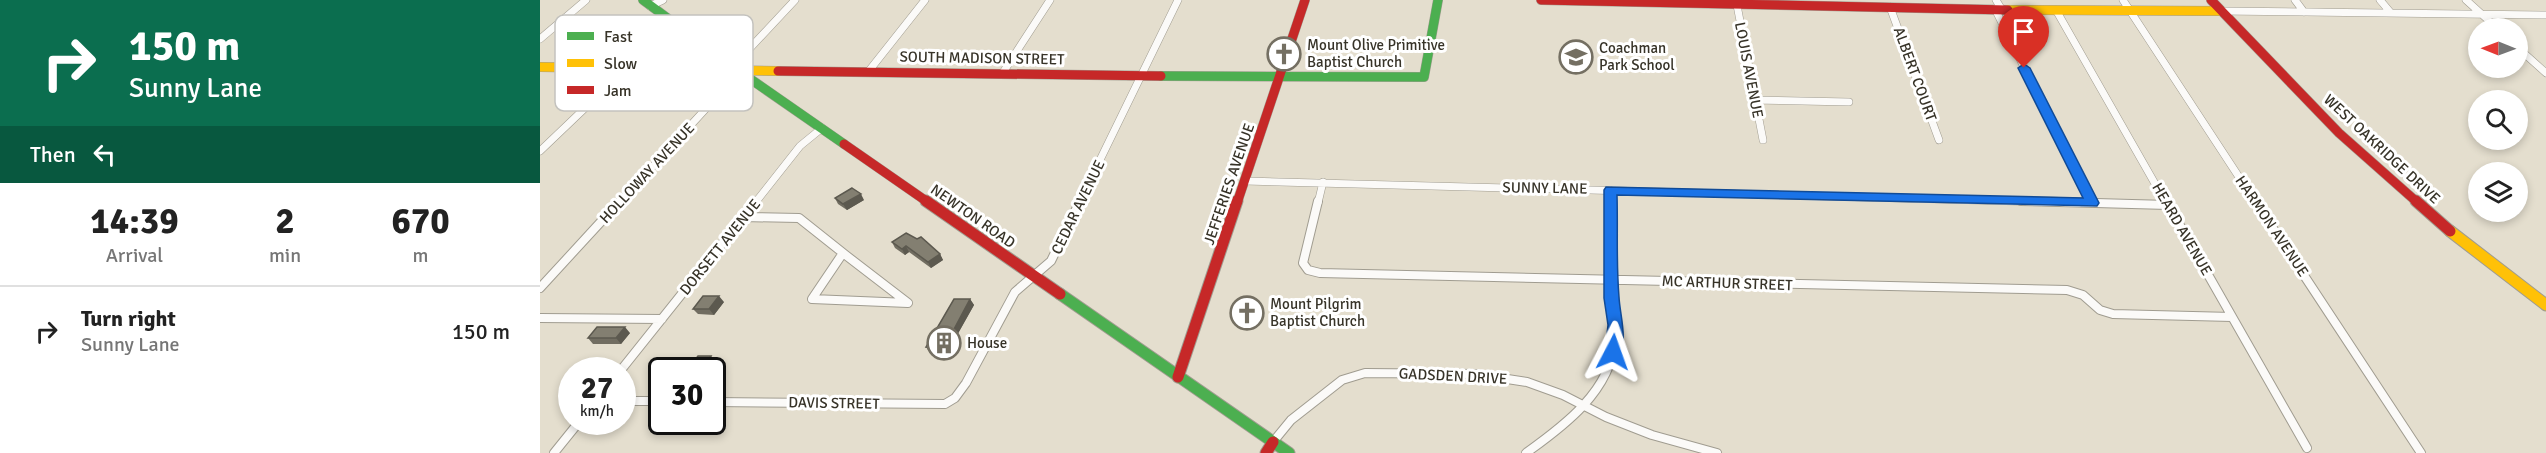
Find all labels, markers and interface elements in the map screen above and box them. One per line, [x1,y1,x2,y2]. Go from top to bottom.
pin [1998,6,2049,68]
legend [555,15,753,111]
icon: arrive [2007,15,2040,48]
north arrow [2468,18,2528,78]
map controls [2468,18,2528,222]
street label: LOUIS AVENUE [1731,20,1767,120]
text: 150 m [129,21,240,72]
icon: right [30,24,108,102]
street label: ALBERT COURT [1890,24,1941,124]
text: Fast [604,27,633,47]
church icon: Mount Olive Primitive Baptist Church [1266,36,1302,72]
place label: Mount Olive Primitive Baptist Church [1307,36,1445,71]
school or university icon: Coachman Park School [1558,39,1594,75]
place label: Coachman Park School [1599,39,1675,74]
street label: SOUTH MADISON STREET [899,48,1065,68]
text: Slow [604,54,638,74]
text: Sunny Lane [129,72,262,105]
text: Jam [604,81,632,101]
street label: WEST OAKRIDGE DRIVE [2320,90,2444,208]
button: search [2468,90,2528,150]
street label: HOLLOWAY AVENUE [596,119,698,227]
street label: JEFFERIES AVENUE [1200,121,1258,247]
icon: left [88,138,121,171]
text: Then [30,141,76,168]
street label: CEDAR AVENUE [1047,157,1109,257]
button: layers [2468,162,2528,222]
street label: HARMON AVENUE [2232,172,2312,280]
street label: SUNNY LANE [1502,178,1588,198]
street label: HEARD AVENUE [2148,179,2216,279]
street label: NEWTON ROAD [927,180,1019,252]
street label: DORSETT AVENUE [676,195,764,299]
text: 14:39 [90,199,179,244]
text: 2 [275,199,295,244]
text: 670 [391,199,450,244]
text: Arrival [106,243,163,268]
text: min [269,243,301,268]
text: m [413,243,429,268]
street label: MC ARTHUR STREET [1661,272,1793,294]
church icon: Mount Pilgrim Baptist Church [1229,295,1265,331]
place label: Mount Pilgrim Baptist Church [1270,295,1365,330]
text: Turn right [81,305,176,332]
icon: right [30,315,63,348]
text: 150 m [452,318,510,345]
position arrow [1581,320,1645,384]
building icon: House [926,325,962,361]
text: Sunny Lane [81,332,180,357]
place label: House [967,334,1007,352]
speed limit sign: 30 [648,357,726,435]
street label: GADSDEN DRIVE [1398,364,1508,388]
text: 27 [581,370,613,407]
street label: DAVIS STREET [788,393,880,413]
text: km/h [580,402,614,420]

